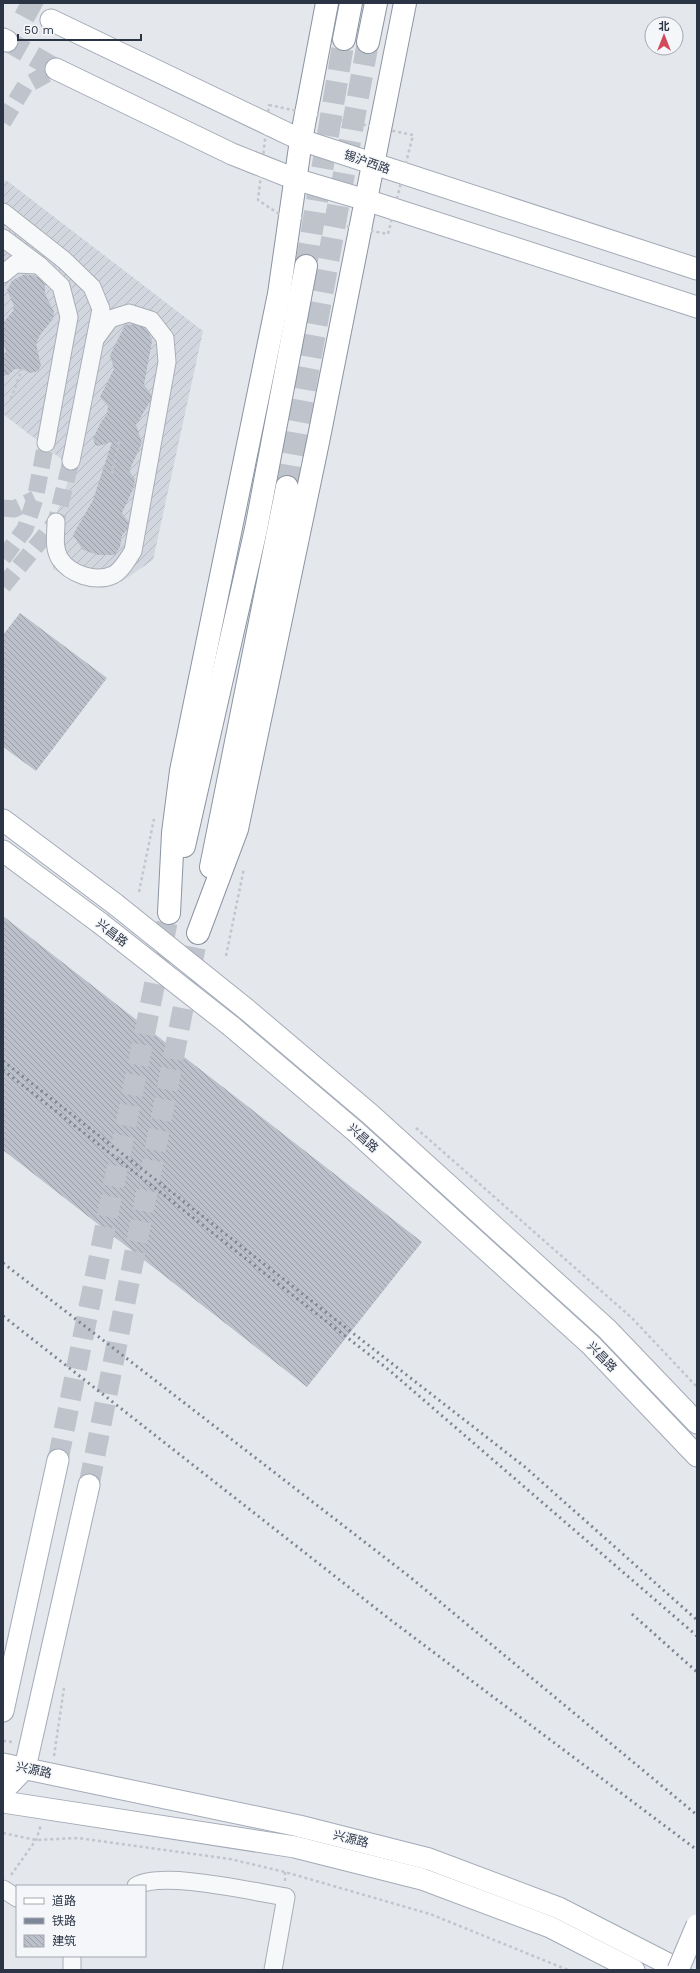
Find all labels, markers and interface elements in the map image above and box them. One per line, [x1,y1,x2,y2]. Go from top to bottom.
scale bar [18,16,141,42]
north arrow [644,16,684,56]
text: 北 [659,20,670,33]
text: 50 m [24,23,54,37]
street label: 锡沪西路 [342,148,392,176]
street label: 兴昌路 [94,916,130,950]
street label: 兴昌路 [345,1121,381,1155]
street label: 兴昌路 [584,1339,620,1375]
street label: 兴源路 [15,1759,53,1781]
street label: 兴源路 [332,1828,370,1850]
legend [16,1885,146,1957]
text: 道路 [52,1894,76,1908]
text: 铁路 [52,1914,76,1928]
text: 建筑 [52,1934,76,1948]

